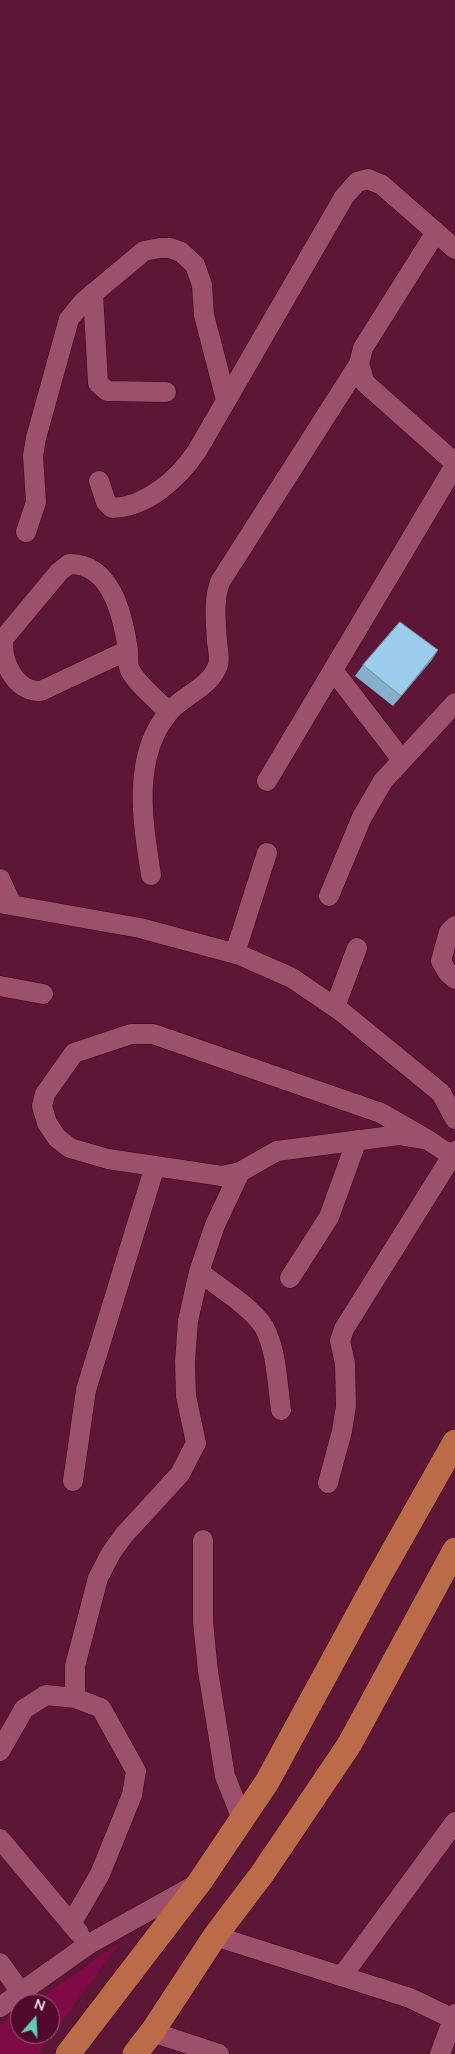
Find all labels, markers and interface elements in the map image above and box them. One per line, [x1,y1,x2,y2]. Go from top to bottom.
north arrow [10,1994,60,2044]
text: N [32,1995,48,2016]

